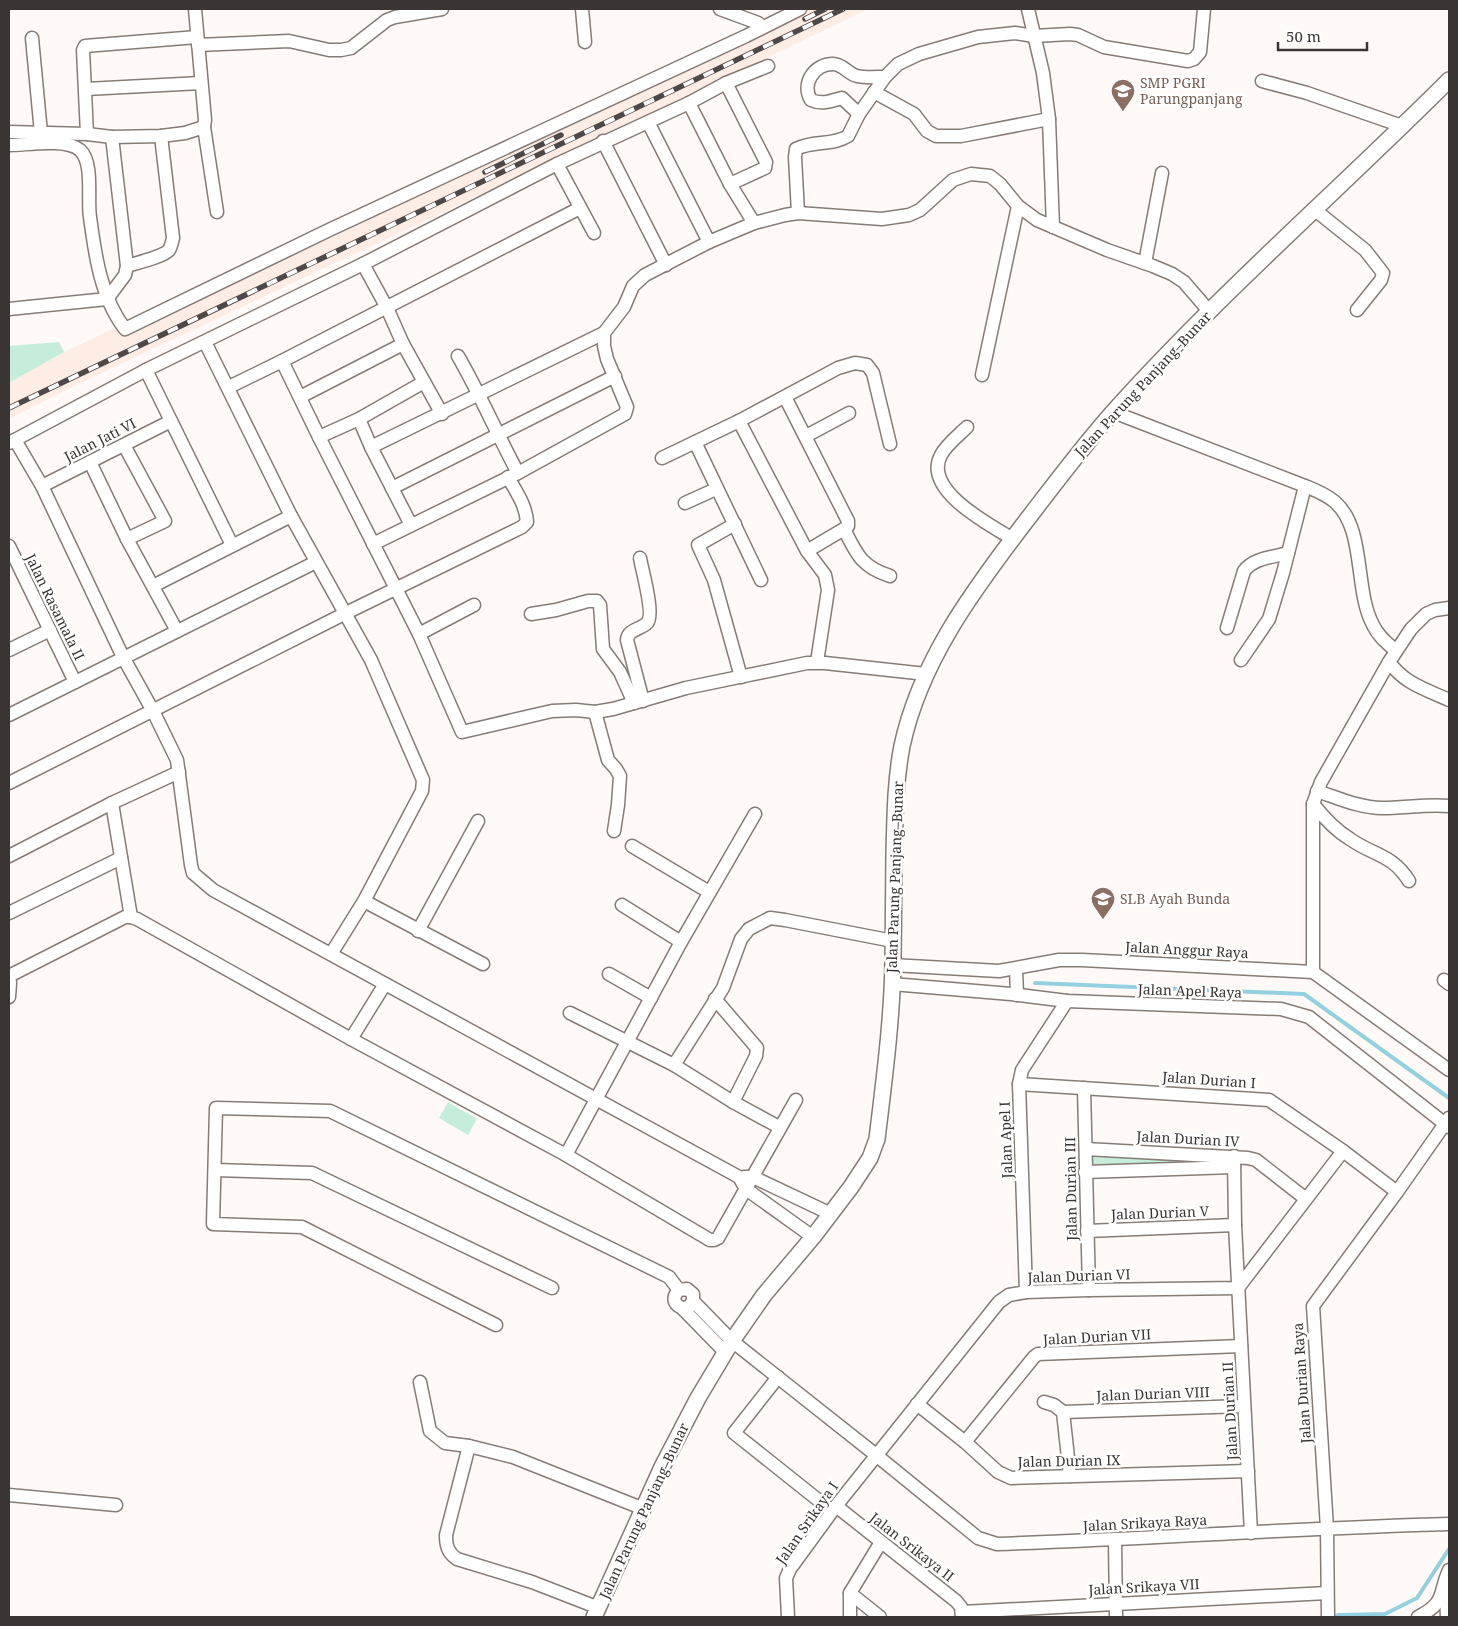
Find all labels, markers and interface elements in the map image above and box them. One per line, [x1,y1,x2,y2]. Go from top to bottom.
scale bar [1278,20,1367,52]
text: 50 m [1286,26,1321,46]
place label: SMP PGRI Parungpanjang [1140,73,1243,108]
school or university icon: SMP PGRI Parungpanjang [1110,78,1136,112]
street label: Jalan Parung Panjang–Bunar [1069,307,1215,461]
street label: Jalan Jati VI [60,413,139,466]
street label: Jalan Rasamala II [21,549,89,663]
street label: Jalan Parung Panjang–Bunar [882,780,907,974]
school or university icon: SLB Ayah Bunda [1090,886,1116,920]
place label: SLB Ayah Bunda [1120,889,1230,908]
street label: Jalan Anggur Raya [1124,937,1249,962]
street label: Jalan Apel Raya [1137,979,1243,1002]
street label: Jalan Durian I [1161,1067,1256,1092]
street label: Jalan Apel I [995,1101,1016,1180]
street label: Jalan Durian IV [1135,1126,1241,1151]
street label: Jalan Durian III [1060,1137,1081,1242]
street label: Jalan Durian V [1110,1201,1210,1224]
street label: Jalan Durian VI [1026,1264,1131,1287]
street label: Jalan Durian Raya [1288,1322,1315,1445]
street label: Jalan Durian VII [1041,1324,1151,1349]
street label: Jalan Durian II [1217,1361,1242,1462]
street label: Jalan Durian VIII [1095,1382,1210,1405]
street label: Jalan Parung Panjang–Bunar [594,1419,693,1603]
street label: Jalan Durian IX [1016,1450,1121,1471]
street label: Jalan Srikaya I [770,1478,842,1569]
street label: Jalan Srikaya II [865,1507,958,1585]
street label: Jalan Srikaya Raya [1081,1510,1208,1535]
street label: Jalan Srikaya VII [1087,1574,1200,1599]

